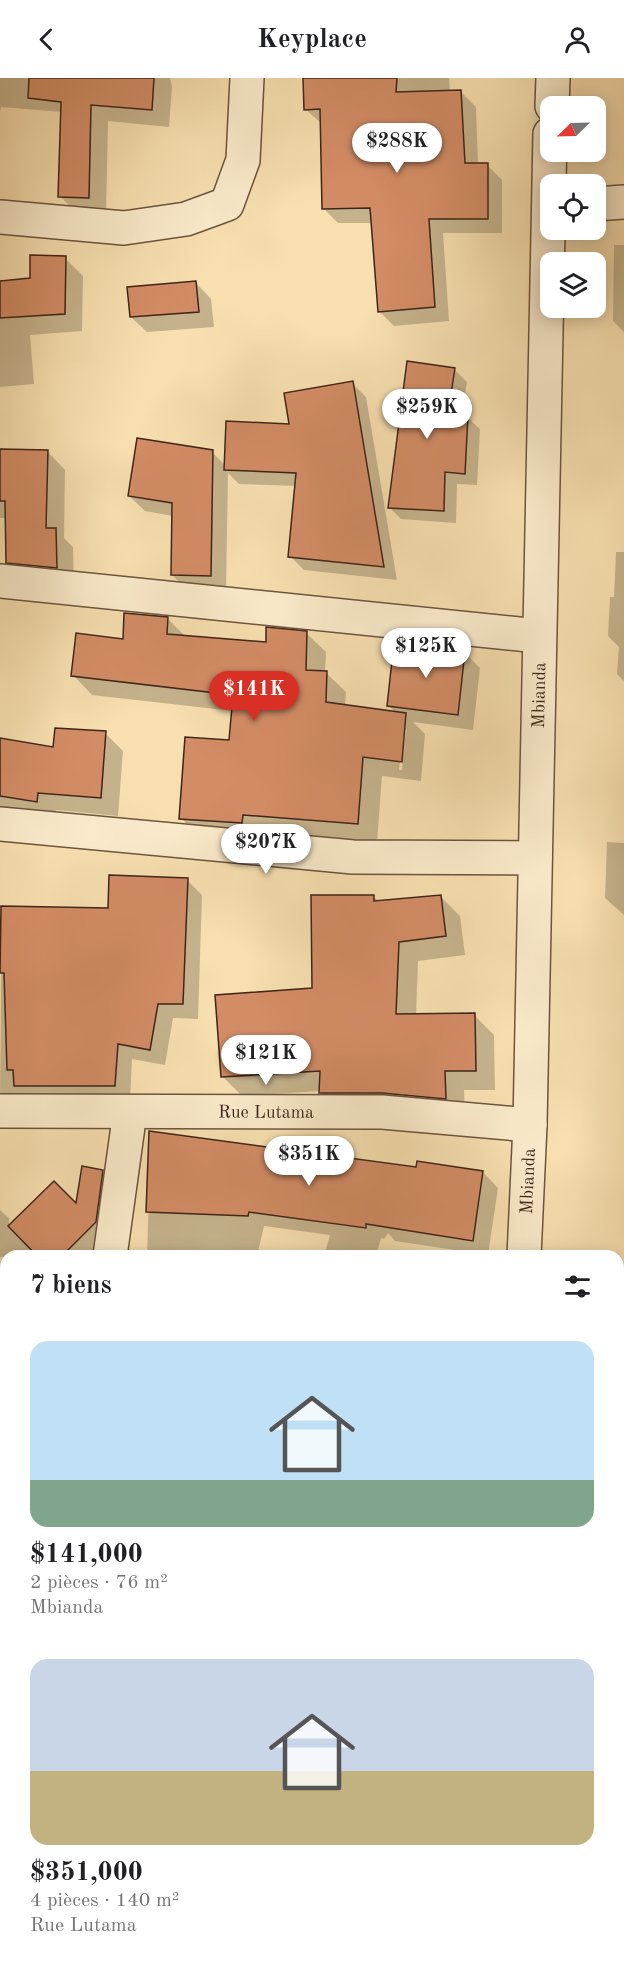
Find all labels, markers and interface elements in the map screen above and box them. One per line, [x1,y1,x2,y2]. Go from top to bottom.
icon: back [30,23,63,56]
icon: person [561,23,594,56]
text: Keyplace [257,26,367,53]
north arrow [540,96,606,162]
map controls [540,96,606,318]
pin: $288K [355,123,439,174]
text: $288K [366,132,428,152]
button: locate [540,174,606,240]
button: layers [540,252,606,318]
pin: $259K [385,389,469,440]
text: $259K [396,398,458,418]
pin: $125K [384,628,468,679]
text: $125K [395,637,457,657]
street label: Mbianda [530,662,549,728]
pin: $141K [212,671,296,722]
text: $141K [223,680,285,700]
pin: $207K [224,824,308,875]
text: $207K [235,833,297,853]
pin: $121K [224,1035,308,1086]
text: $121K [235,1044,297,1064]
street label: Rue Lutama [218,1104,314,1122]
pin: $351K [267,1136,351,1187]
text: $351K [278,1145,340,1165]
street label: Mbianda [518,1148,539,1215]
icon: filters [561,1270,594,1303]
text: 7 biens [30,1273,112,1299]
icon: home [258,1380,366,1488]
text: $141,000 [30,1542,143,1568]
text: 2 pièces · 76 m² [30,1573,168,1593]
text: Mbianda [30,1598,103,1618]
icon: home [258,1698,366,1806]
text: $351,000 [30,1860,143,1886]
text: 4 pièces · 140 m² [30,1891,179,1911]
text: Rue Lutama [30,1916,137,1936]

